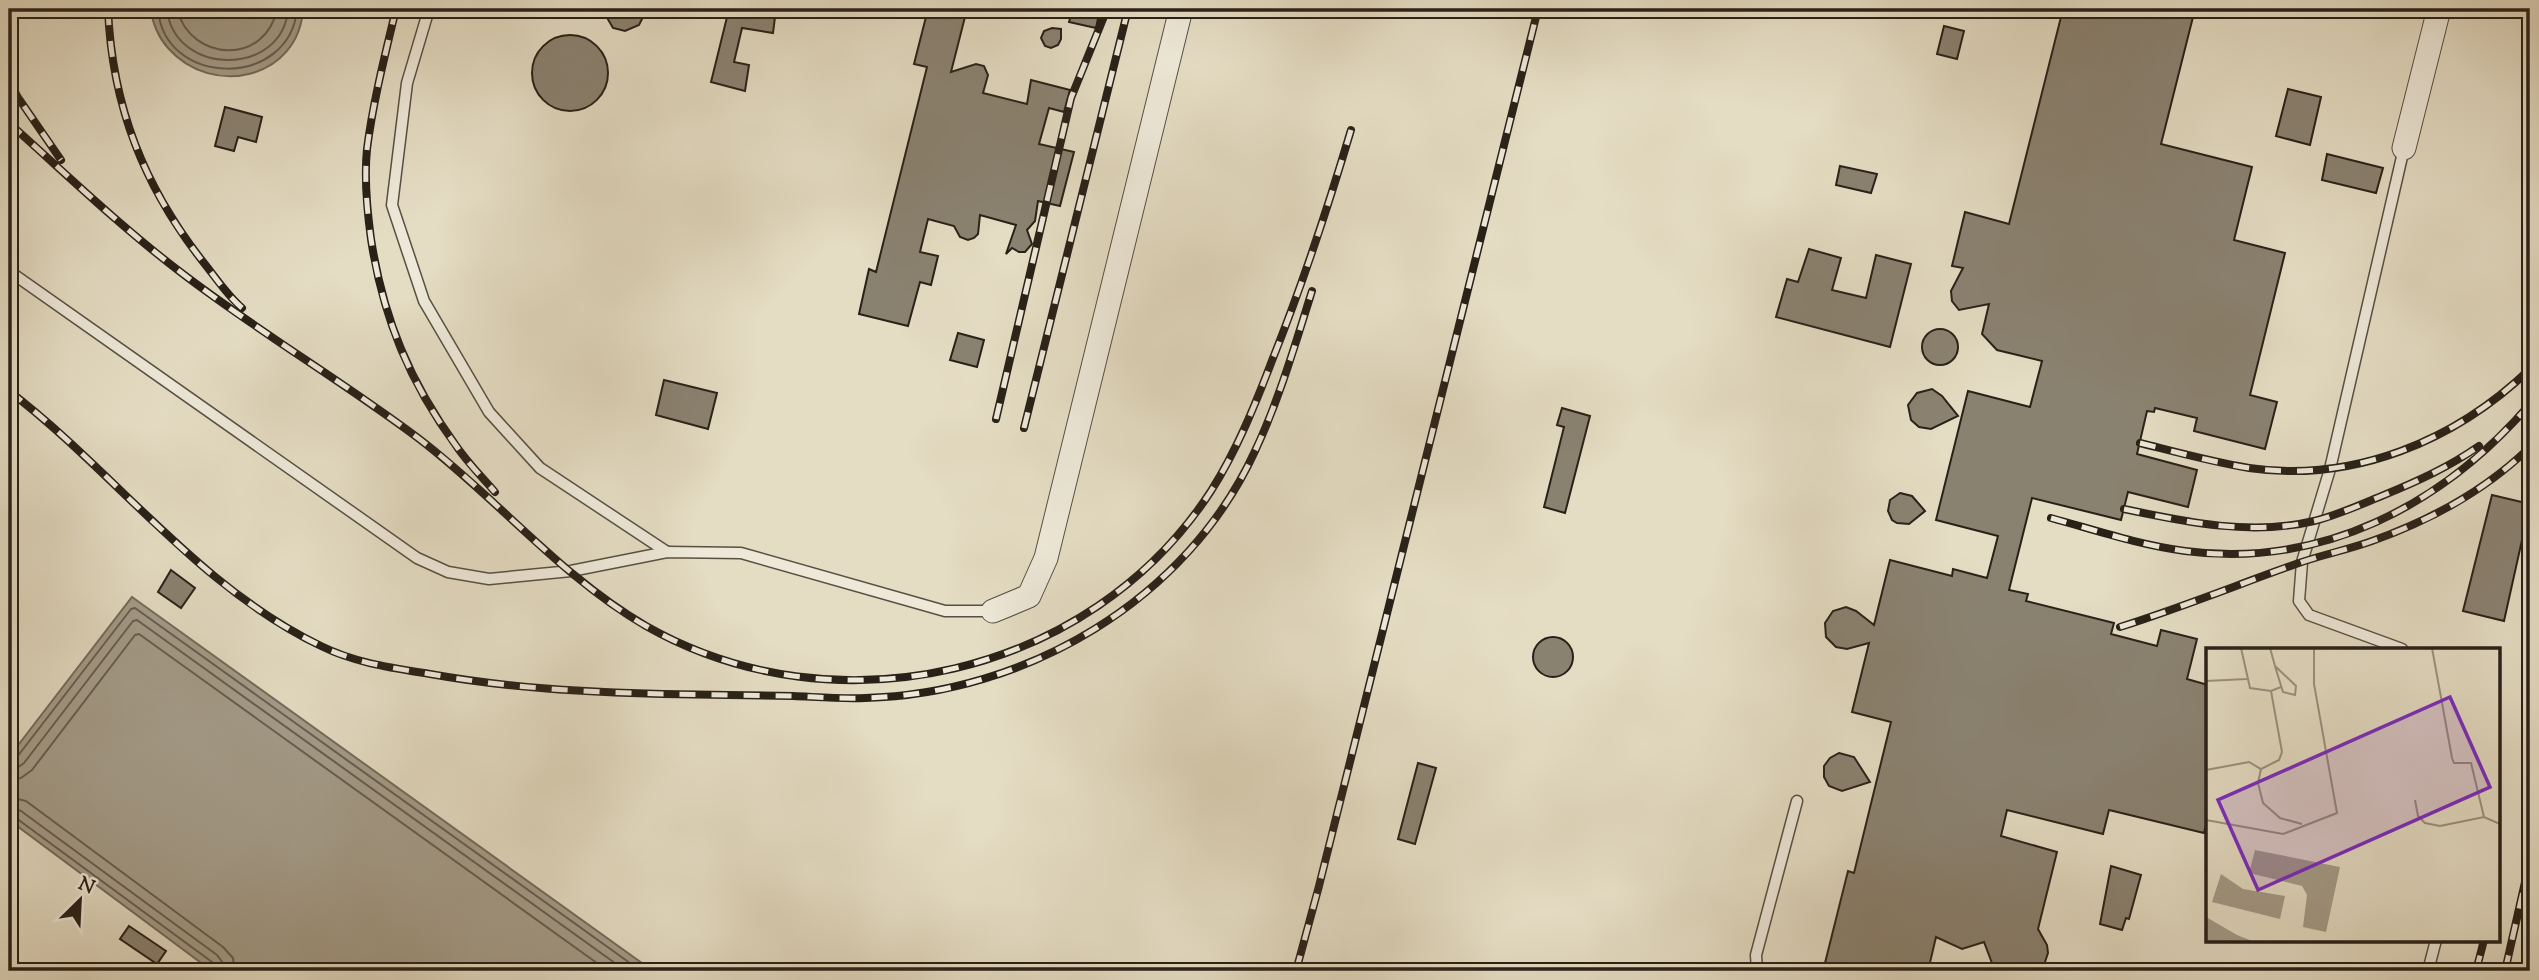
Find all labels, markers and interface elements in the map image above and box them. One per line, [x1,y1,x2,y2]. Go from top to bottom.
inset map [2206,648,2500,942]
north arrow [46,864,116,934]
text: N [73,871,98,902]

